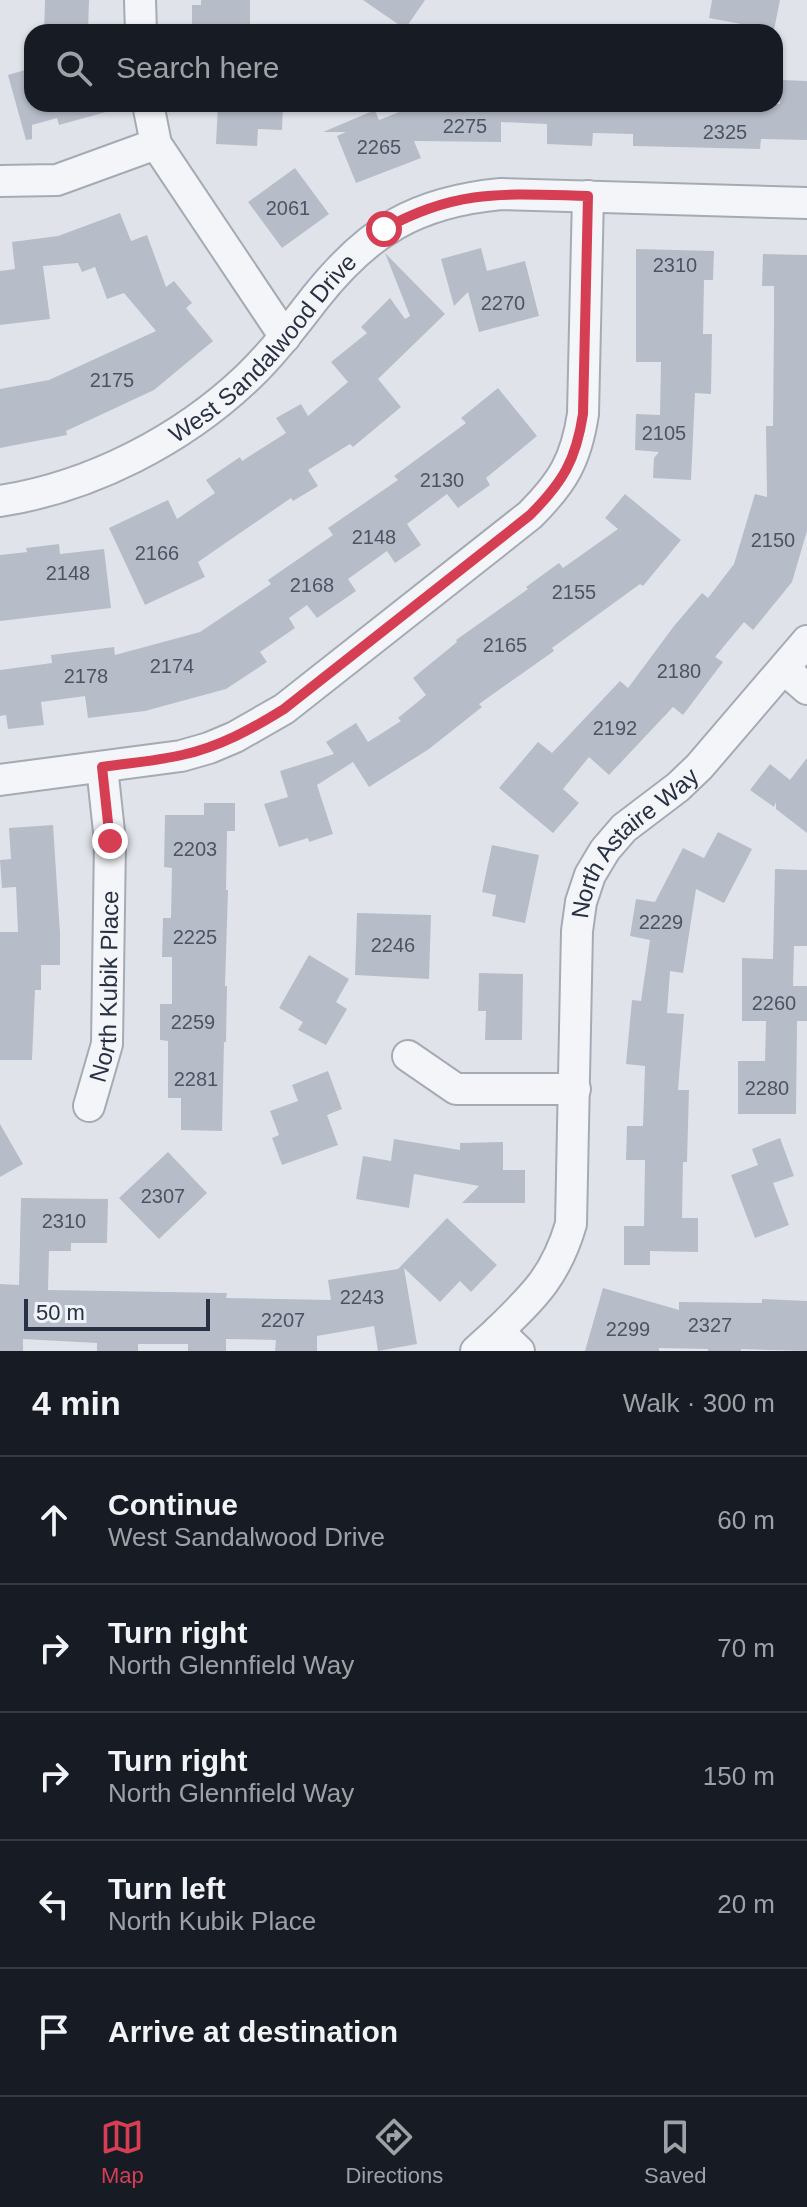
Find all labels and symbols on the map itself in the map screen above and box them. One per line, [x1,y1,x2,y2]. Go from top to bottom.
house number: 2275 [443,115,487,137]
house number: 2325 [703,121,747,143]
house number: 2265 [357,136,401,158]
house number: 2061 [266,197,310,219]
route start [366,211,402,247]
street label: West Sandalwood Drive [164,248,361,448]
house number: 2310 [653,254,697,276]
house number: 2270 [481,292,525,314]
house number: 2175 [90,369,134,391]
house number: 2105 [642,422,686,444]
house number: 2130 [420,469,464,491]
house number: 2148 [352,526,396,548]
house number: 2150 [751,529,795,551]
house number: 2166 [135,542,179,564]
house number: 2148 [46,562,90,584]
house number: 2168 [290,574,334,596]
house number: 2155 [552,581,596,603]
house number: 2165 [483,634,527,656]
house number: 2174 [150,655,194,677]
house number: 2180 [657,660,701,682]
house number: 2178 [64,665,108,687]
house number: 2192 [593,717,637,739]
street label: North Astaire Way [565,762,703,920]
route end [92,823,128,859]
house number: 2203 [173,838,217,860]
street label: North Kubik Place [83,890,123,1085]
house number: 2229 [639,911,683,933]
house number: 2225 [173,926,217,948]
house number: 2246 [371,934,415,956]
house number: 2260 [752,992,796,1014]
house number: 2259 [171,1011,215,1033]
house number: 2281 [174,1068,218,1090]
house number: 2280 [745,1077,789,1099]
house number: 2307 [141,1185,185,1207]
house number: 2310 [42,1210,86,1232]
house number: 2243 [340,1286,384,1308]
scale bar [24,1295,210,1331]
house number: 2207 [261,1309,305,1331]
house number: 2327 [688,1314,732,1336]
house number: 2299 [606,1318,650,1340]

